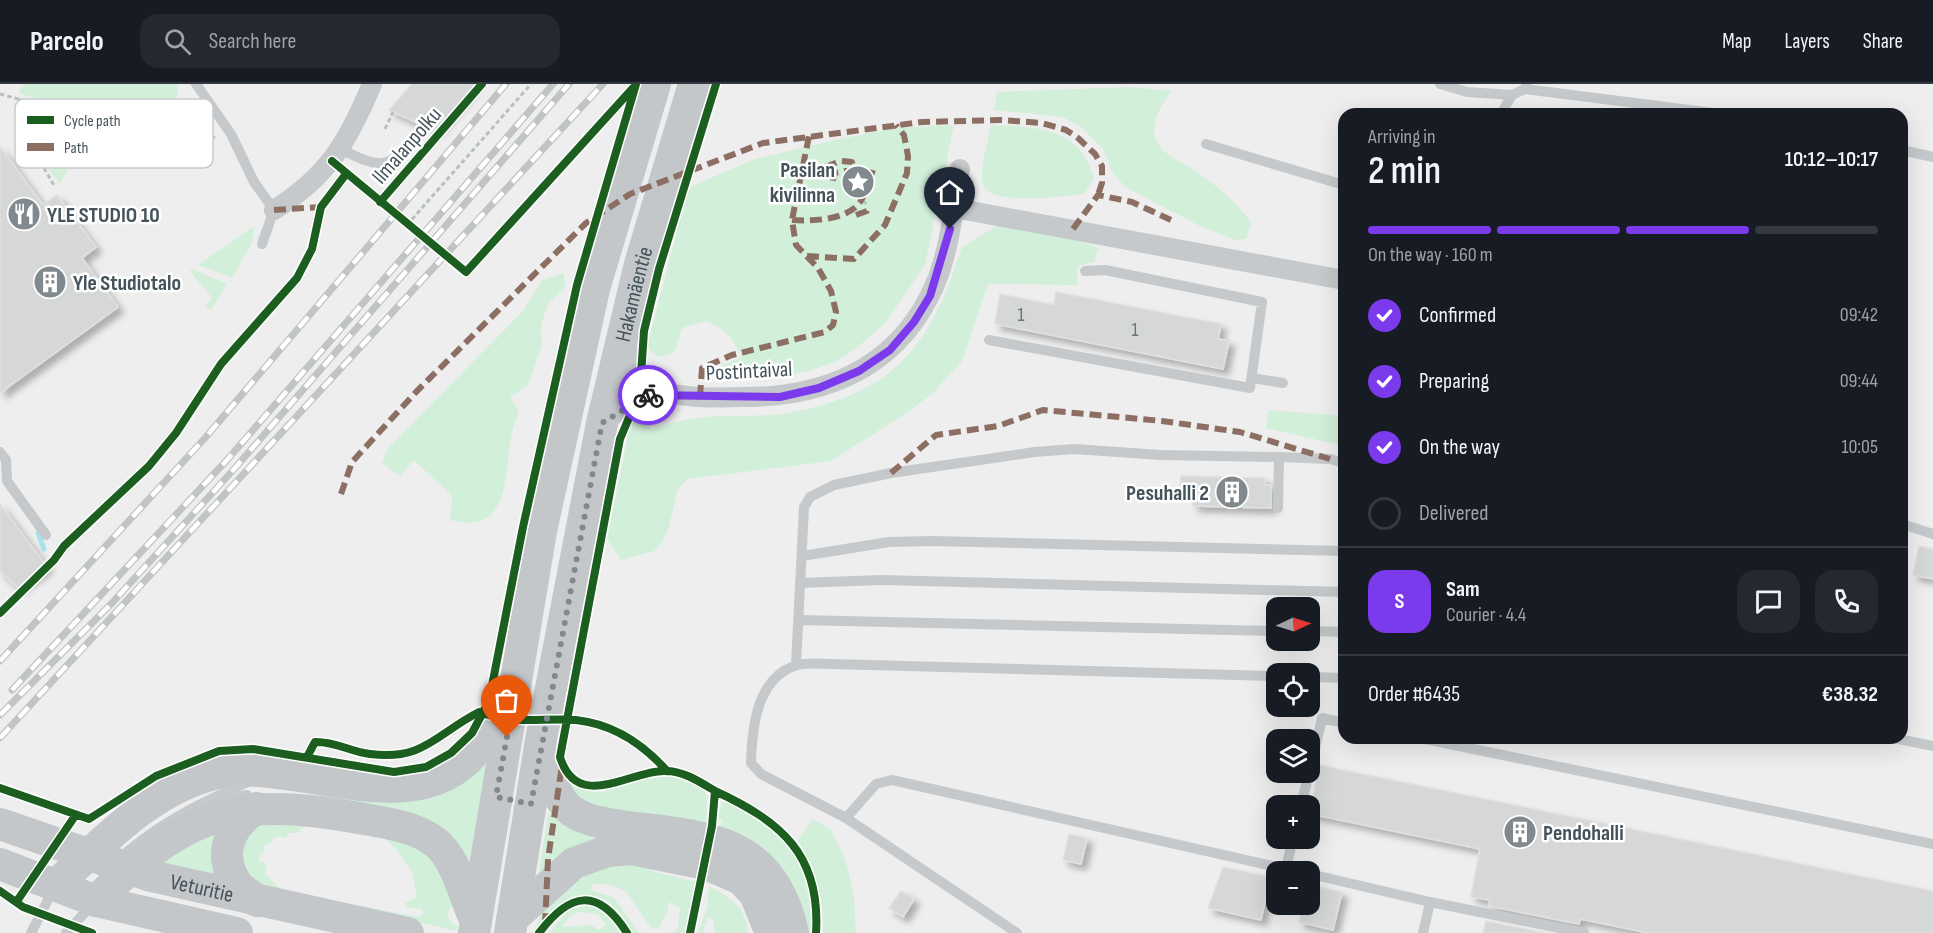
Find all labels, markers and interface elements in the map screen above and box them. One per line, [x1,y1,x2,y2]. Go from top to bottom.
search box [140,14,560,68]
text: Parcelo [30,25,104,58]
icon: search [161,25,194,58]
text: Search here [209,28,296,55]
text: Map [1722,29,1751,54]
text: Layers [1784,29,1830,54]
text: Share [1863,29,1903,54]
legend [15,99,213,168]
street label: Ilmalanpolku [366,102,448,190]
text: Cycle path [64,112,121,131]
text: Arriving in [1368,125,1436,149]
text: Path [64,139,88,158]
text: 10:12–10:17 [1785,146,1878,173]
text: 2 min [1368,148,1441,195]
place label: Pasilan kivilinna [770,157,835,209]
place icon: Pasilan kivilinna [840,164,876,200]
pin [924,167,975,229]
icon: home [933,176,966,209]
restaurant icon: YLE STUDIO 10 [6,196,42,232]
place label: YLE STUDIO 10 [47,202,160,229]
street label: Hakamäentie [610,243,660,345]
text: On the way · 160 m [1368,243,1493,267]
building icon: Yle Studiotalo [32,264,68,300]
place label: Yle Studiotalo [73,270,181,297]
icon: check [1368,299,1401,332]
text: Confirmed [1419,302,1496,329]
house number: 1 [1018,303,1025,327]
text: 09:42 [1840,303,1878,327]
house number: 1 [1132,318,1139,342]
street label: Postintaival [705,356,793,387]
courier [618,365,678,425]
icon: check [1368,365,1401,398]
text: Preparing [1419,368,1489,395]
text: 09:44 [1840,369,1878,393]
icon: bike [632,379,665,412]
icon: check [1368,431,1401,464]
text: On the way [1419,434,1500,461]
text: 10:05 [1842,435,1878,459]
building icon: Pesuhalli 2 [1214,474,1250,510]
place label: Pesuhalli 2 [1126,480,1209,507]
text: Delivered [1419,500,1488,527]
button: chat [1737,570,1800,633]
button: phone [1815,570,1878,633]
text: Sam [1446,576,1480,603]
text: S [1395,588,1404,615]
north arrow [1266,597,1320,651]
map controls [1266,597,1320,915]
text: Courier · 4.4 [1446,603,1526,627]
button: locate [1266,663,1320,717]
pin [481,675,532,737]
text: Order #6435 [1368,681,1460,708]
text: €38.32 [1822,681,1878,708]
icon: bag [490,684,523,717]
button: layers [1266,729,1320,783]
button: + [1266,795,1320,849]
building icon: Pendohalli [1502,814,1538,850]
place label: Pendohalli [1543,820,1624,847]
button: − [1266,861,1320,915]
street label: Veturitie [168,869,236,909]

